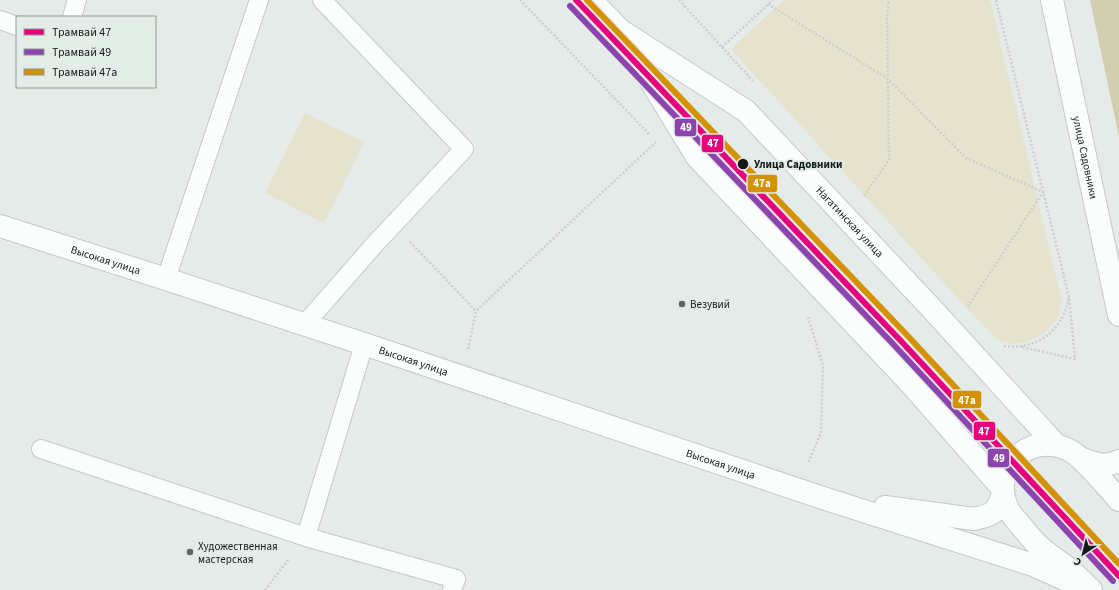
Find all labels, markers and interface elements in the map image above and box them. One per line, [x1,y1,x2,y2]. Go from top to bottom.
legend [16,16,156,88]
text: Трамвай 47 [52,24,111,41]
text: Трамвай 49 [52,44,111,61]
text: Трамвай 47а [52,64,117,81]
street label: улица Садовники [1069,115,1102,200]
line badge: 49 [674,118,697,137]
text: 49 [680,120,692,135]
line badge: 47 [701,134,724,153]
text: 47 [707,136,719,151]
marker: Улица Садовники [736,157,750,171]
place label: Улица Садовники [754,157,842,172]
line badge: 47а [747,174,778,193]
text: 47а [753,176,771,191]
street label: Нагатинская улица [813,183,887,260]
street label: Высокая улица [69,242,142,278]
place label: Везувий [690,297,730,312]
marker: Везувий [677,299,687,309]
street label: Высокая улица [377,342,450,379]
line badge: 47а [952,390,982,409]
text: 47а [958,393,976,408]
line badge: 47 [973,421,996,441]
text: 47 [978,424,990,439]
street label: Высокая улица [684,445,757,482]
line badge: 49 [987,448,1010,468]
text: 49 [993,451,1005,466]
north arrow [1063,534,1103,574]
place label: Художественная мастерская [198,539,278,567]
marker: Художественная мастерская [185,547,195,557]
text: С [1070,553,1084,570]

